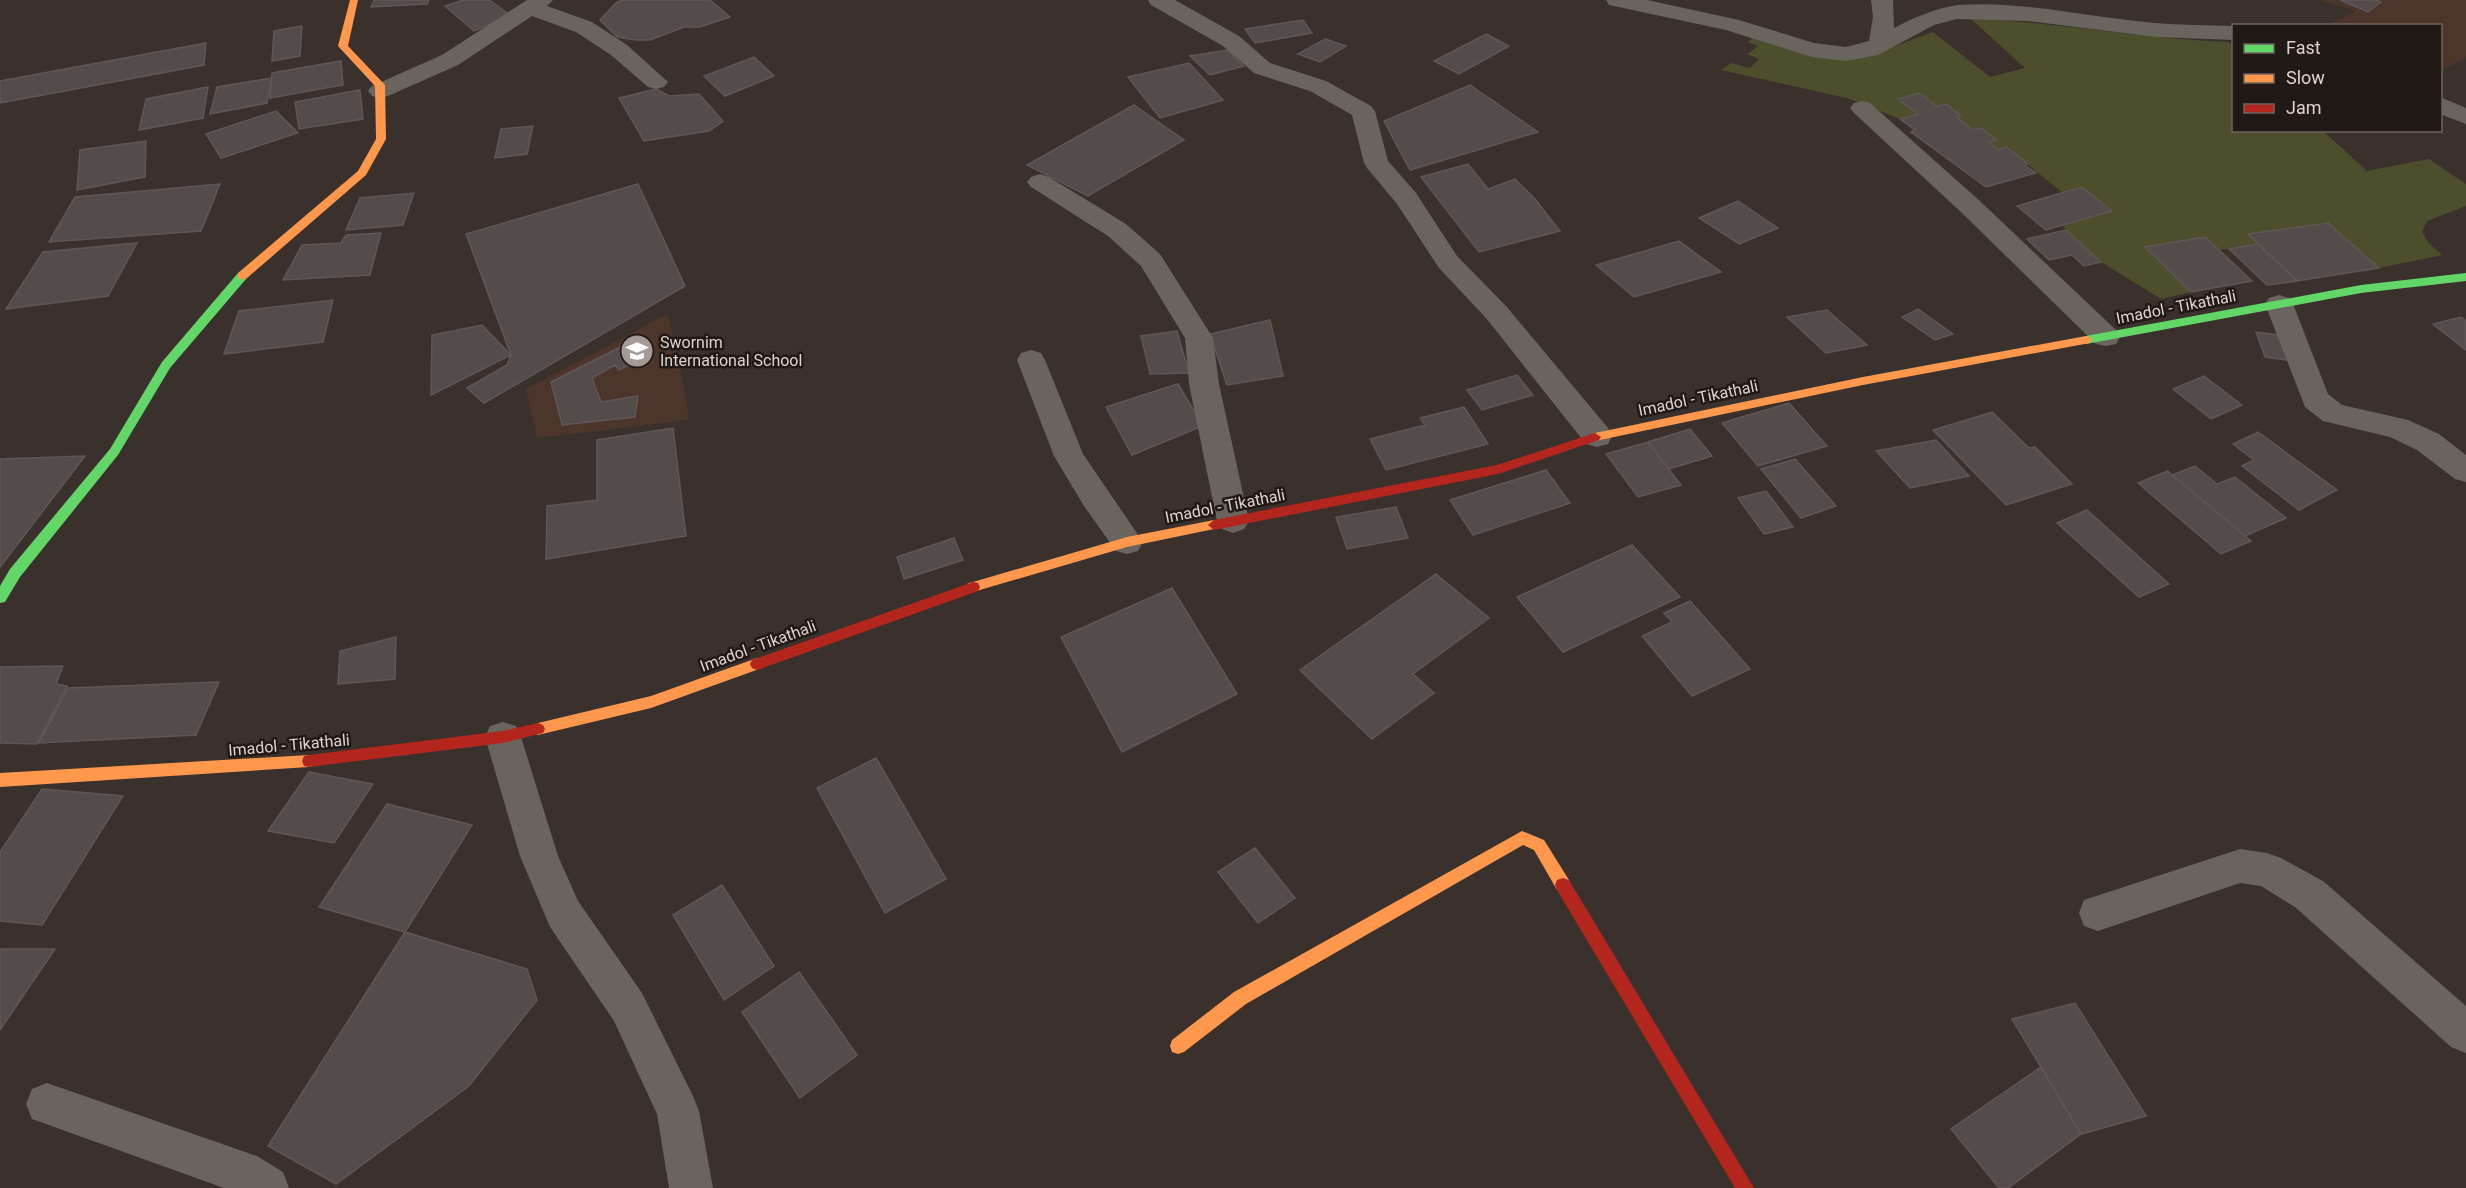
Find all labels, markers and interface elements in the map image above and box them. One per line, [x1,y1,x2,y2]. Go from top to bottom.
legend [2232,24,2442,132]
text: Fast [2286,37,2321,58]
text: Slow [2286,67,2325,88]
text: Jam [2286,97,2322,118]
street label: Imadol - Tikathali [2114,286,2238,328]
school or university icon: Swornim International School [619,333,655,369]
place label: Swornim International School [660,333,802,370]
street label: Imadol - Tikathali [1636,376,1760,420]
street label: Imadol - Tikathali [1163,485,1287,527]
street label: Imadol - Tikathali [697,616,819,676]
street label: Imadol - Tikathali [227,730,351,760]

